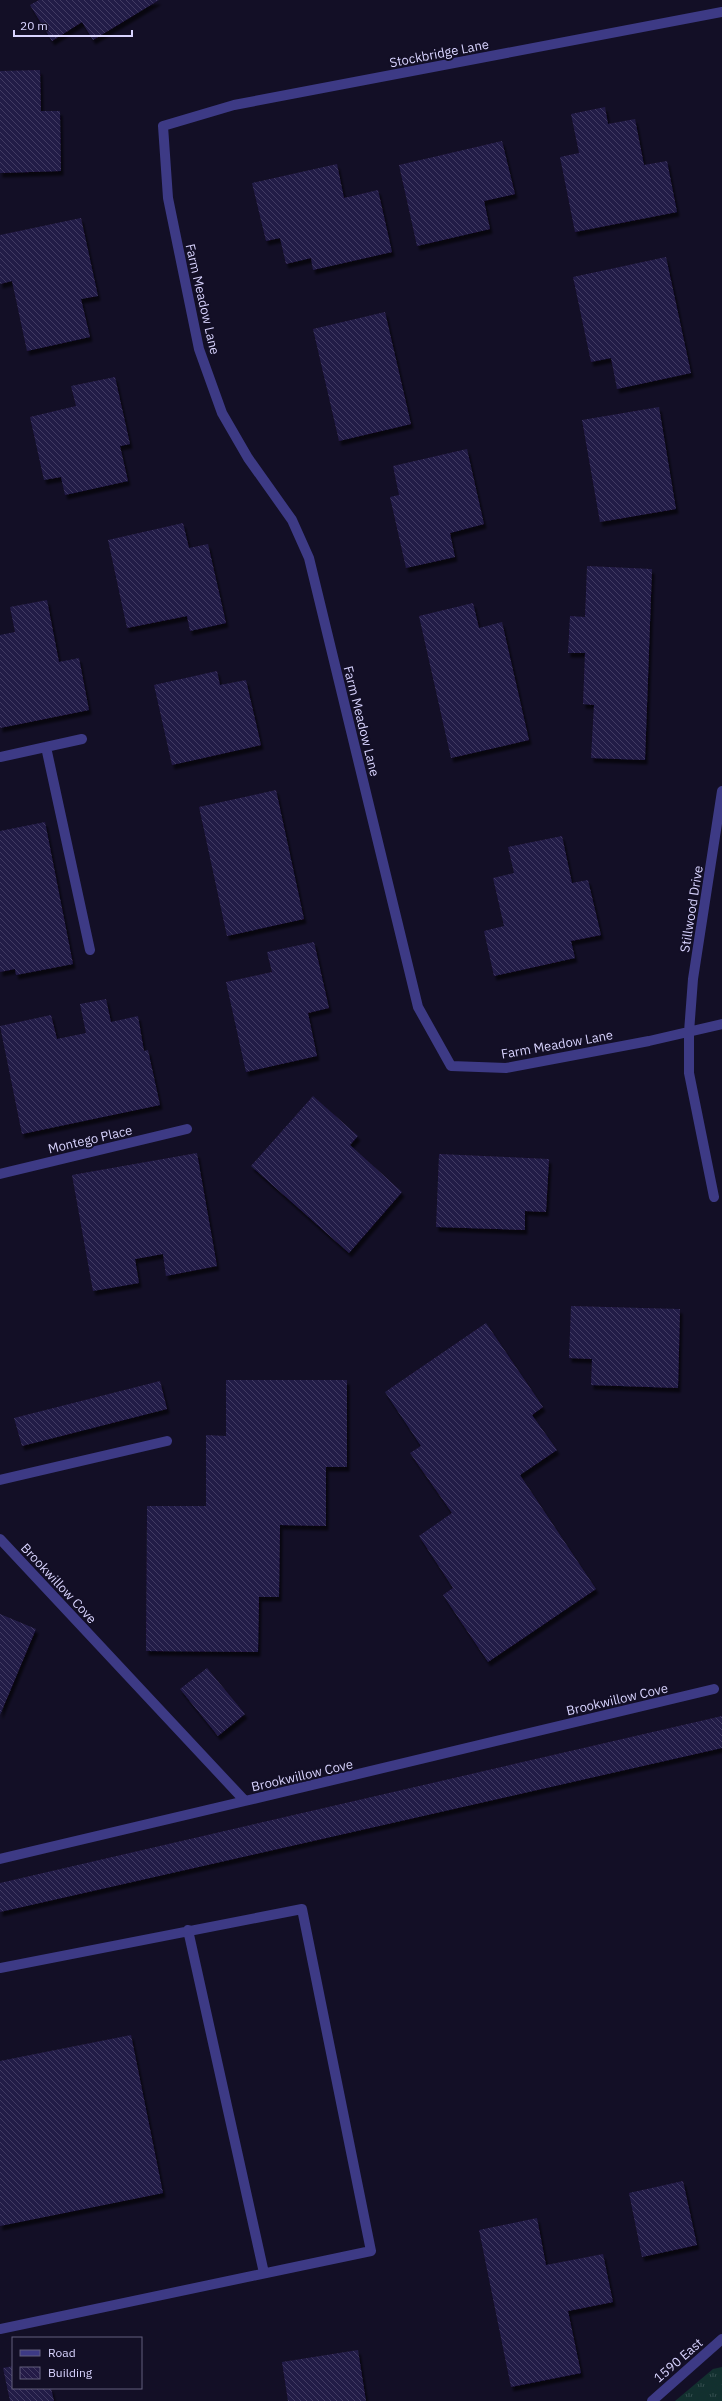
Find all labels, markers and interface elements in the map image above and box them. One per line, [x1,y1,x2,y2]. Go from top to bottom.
scale bar [14,12,132,38]
text: 20 m [20,18,48,33]
street label: Stockbridge Lane [388,36,490,71]
street label: Farm Meadow Lane [181,242,224,356]
street label: Farm Meadow Lane [340,664,383,778]
street label: Stillwood Drive [676,864,707,954]
street label: Farm Meadow Lane [500,1026,614,1063]
street label: Montego Place [46,1122,134,1157]
street label: Brookwillow Cove [17,1540,100,1627]
street label: Brookwillow Cove [565,1680,670,1719]
street label: Brookwillow Cove [250,1756,355,1795]
street label: 1590 East [650,2334,706,2386]
legend [12,2337,142,2389]
text: Road [48,2345,76,2360]
text: Building [48,2365,93,2380]

